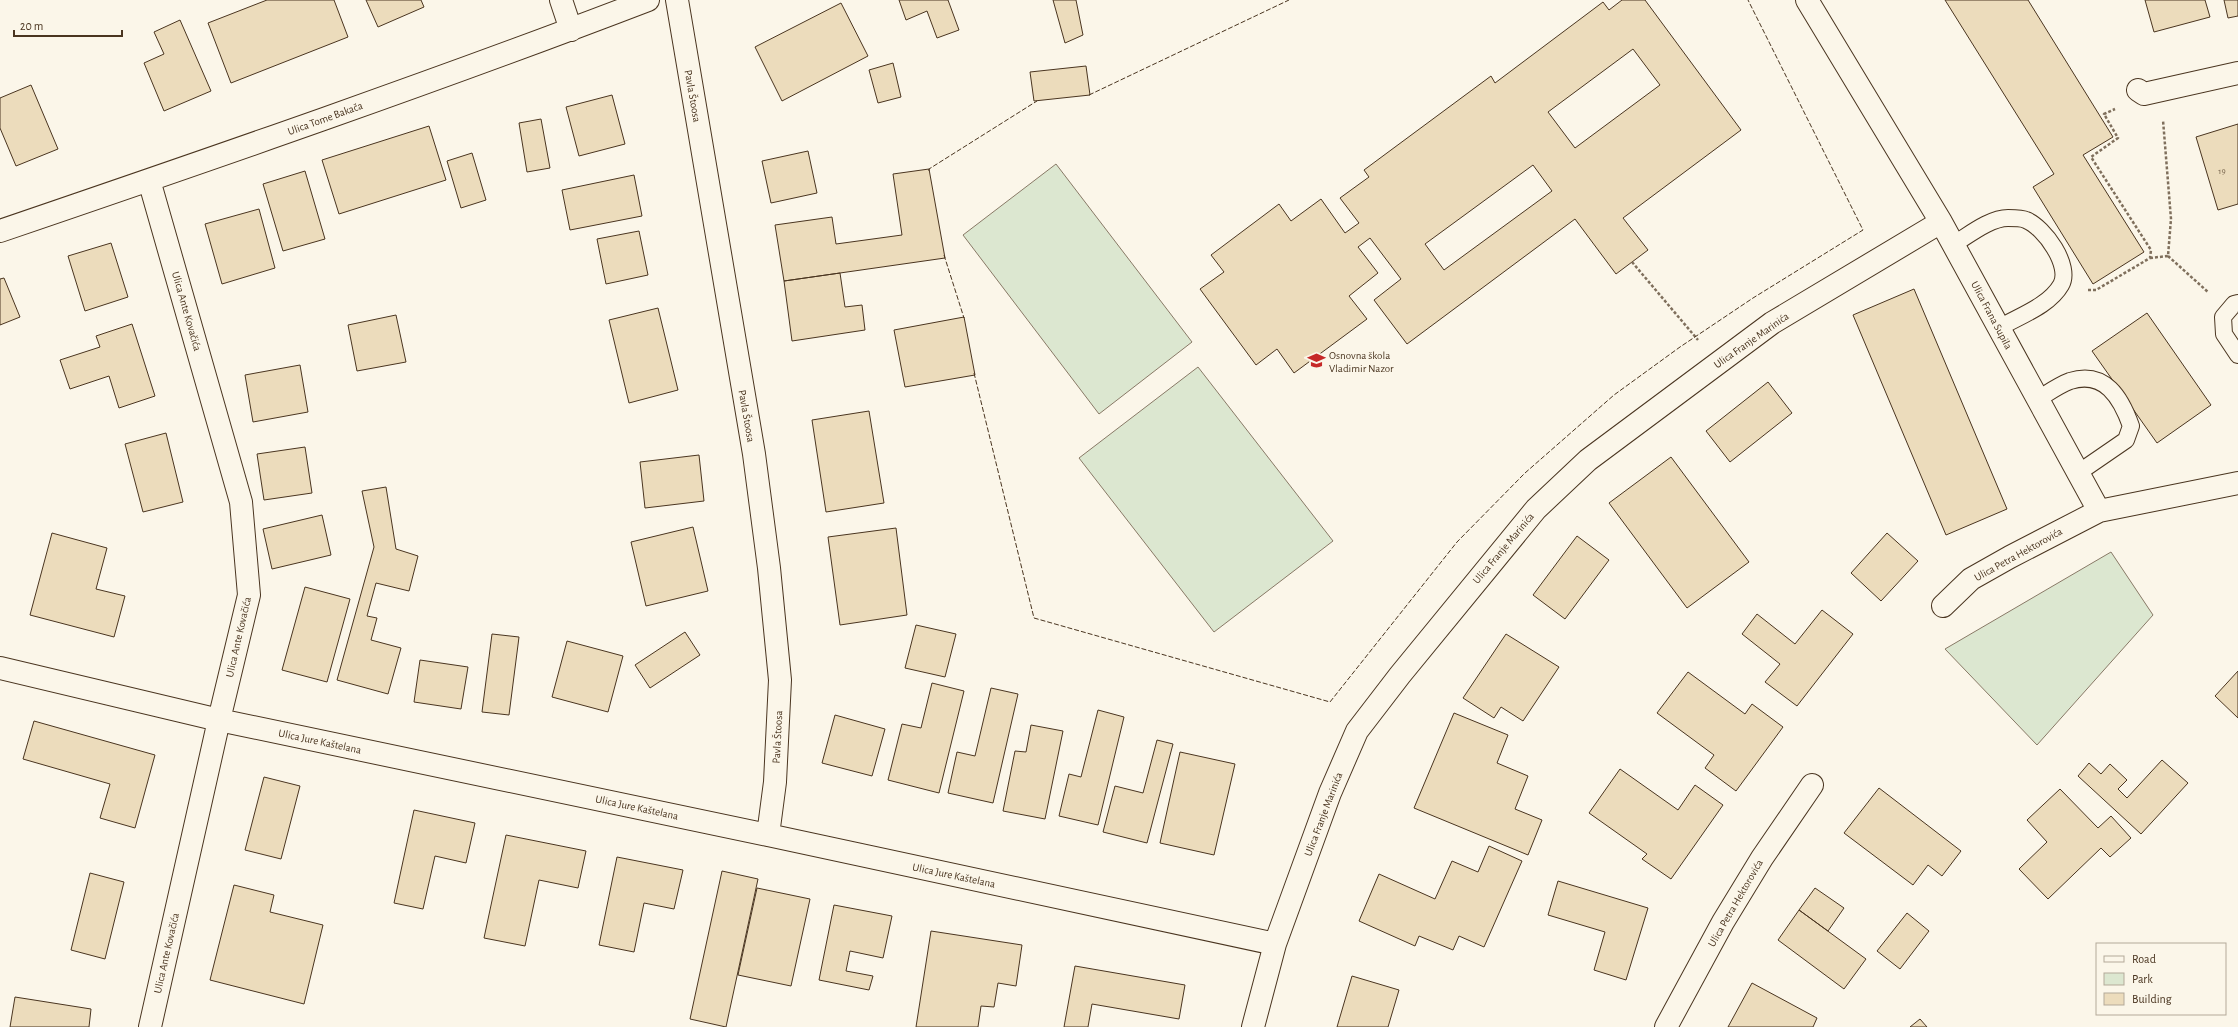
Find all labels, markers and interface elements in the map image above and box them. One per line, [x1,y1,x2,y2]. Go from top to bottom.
scale bar [14,12,122,38]
text: 20 m [20,20,43,32]
street label: Pavla Štoosa [682,69,703,123]
street label: Ulica Tome Bakača [286,100,364,137]
house number: 19 [2218,167,2226,176]
street label: Ulica Ante Kovačića [170,270,203,352]
street label: Ulica Frana Supila [1969,279,2014,351]
street label: Ulica Franje Marinića [1712,310,1791,370]
place label: Osnovna škola Vladimir Nazor [1329,350,1394,374]
school or university icon: Osnovna škola Vladimir Nazor [1306,351,1326,371]
street label: Pavla Štoosa [736,389,757,443]
street label: Ulica Franje Marinića [1471,511,1536,586]
street label: Ulica Petra Hektorovića [1972,526,2064,583]
street label: Ulica Ante Kovačića [224,596,253,678]
street label: Pavla Štoosa [771,710,784,764]
street label: Ulica Jure Kaštelana [277,727,362,756]
street label: Ulica Franje Marinića [1302,771,1345,858]
street label: Ulica Jure Kaštelana [594,793,679,822]
street label: Ulica Petra Hektorovića [1706,858,1765,949]
street label: Ulica Jure Kaštelana [911,861,996,890]
street label: Ulica Ante Kovačića [152,912,181,994]
legend [2096,943,2226,1015]
text: Road [2132,953,2156,965]
text: Park [2132,973,2153,985]
text: Building [2132,993,2172,1005]

